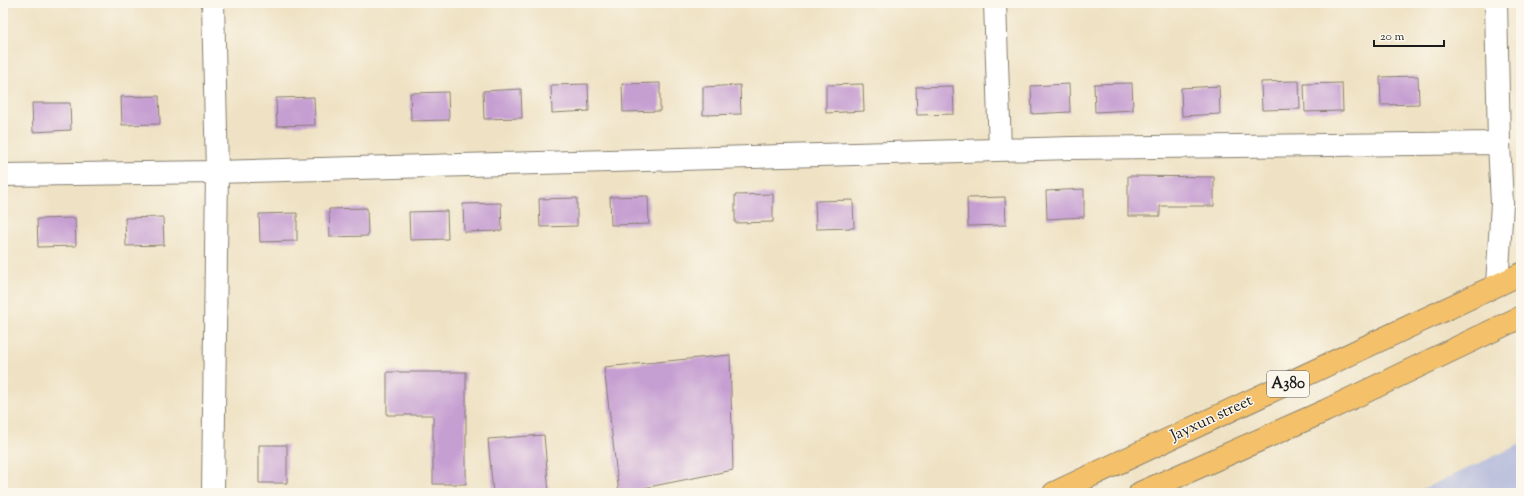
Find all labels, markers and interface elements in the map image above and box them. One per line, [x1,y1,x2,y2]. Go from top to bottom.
scale bar [1374,22,1444,48]
text: 20 m [1380,28,1405,46]
road number: A380 [1267,371,1309,397]
street label: Jayxun street [1166,390,1257,449]

